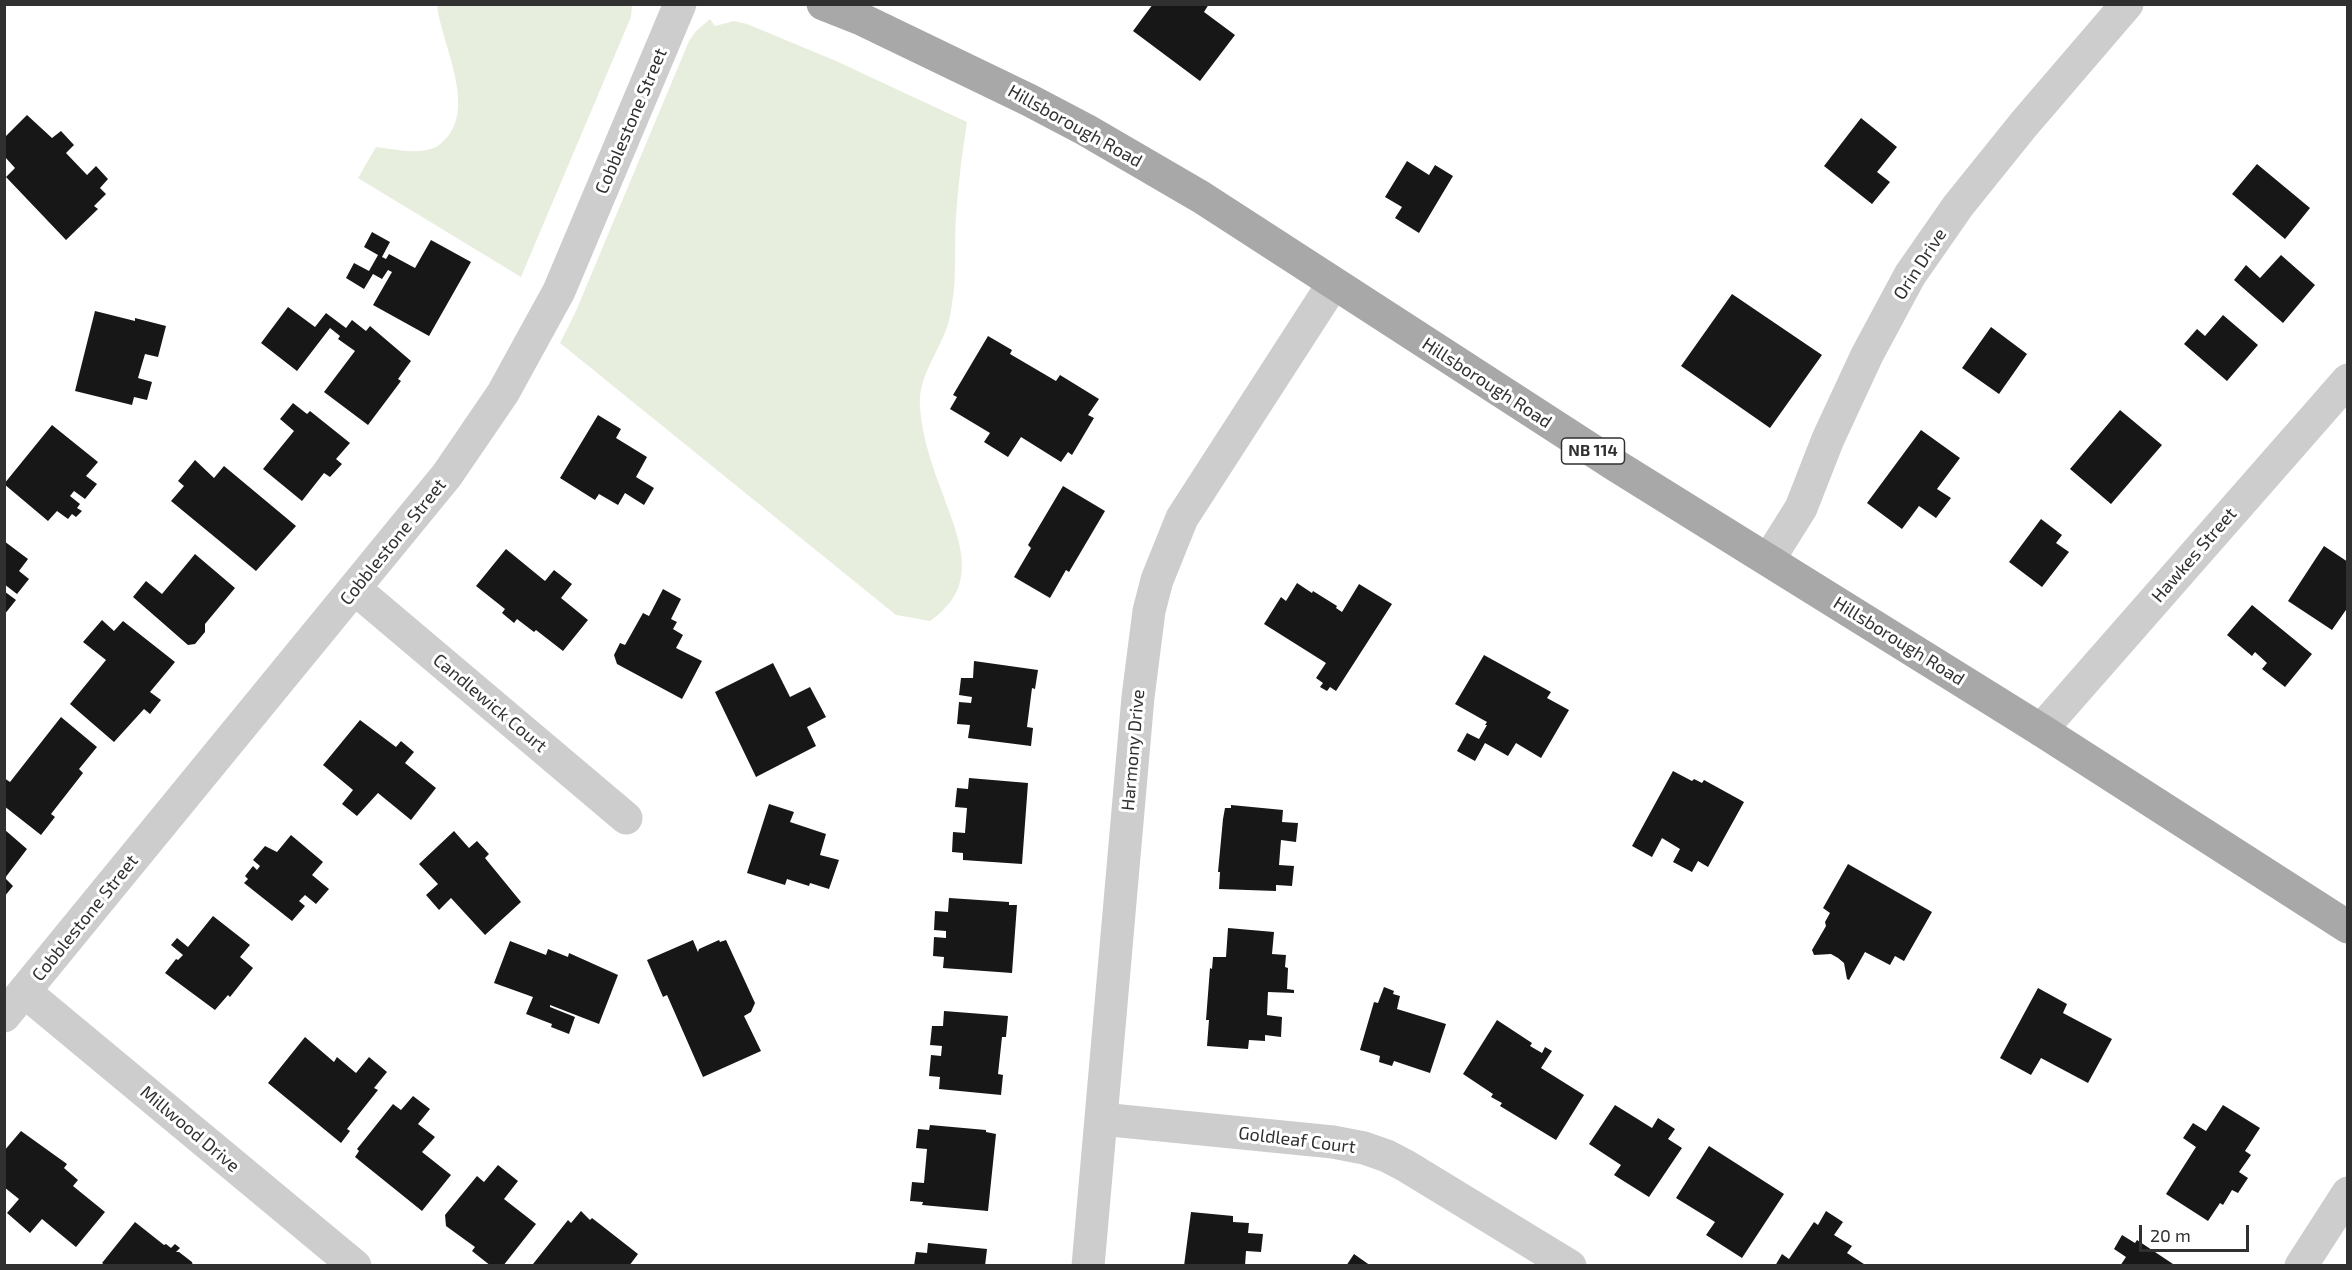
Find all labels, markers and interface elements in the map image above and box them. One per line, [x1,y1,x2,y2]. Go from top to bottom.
street label: Cobblestone Street [591,45,671,197]
street label: Hillsborough Road [1004,80,1146,172]
street label: Orin Drive [1889,224,1951,304]
street label: Hillsborough Road [1418,333,1556,433]
road number: NB 114 [1562,438,1624,464]
street label: Cobblestone Street [335,474,451,610]
street label: Hawkes Street [2147,503,2241,607]
street label: Hillsborough Road [1830,592,1968,690]
street label: Candlewick Court [429,649,551,757]
street label: Harmony Drive [1117,688,1149,812]
street label: Cobblestone Street [27,850,143,986]
street label: Millwood Drive [136,1081,244,1177]
street label: Goldleaf Court [1237,1122,1357,1158]
scale bar [2142,1213,2252,1251]
text: 20 m [2150,1224,2191,1246]

